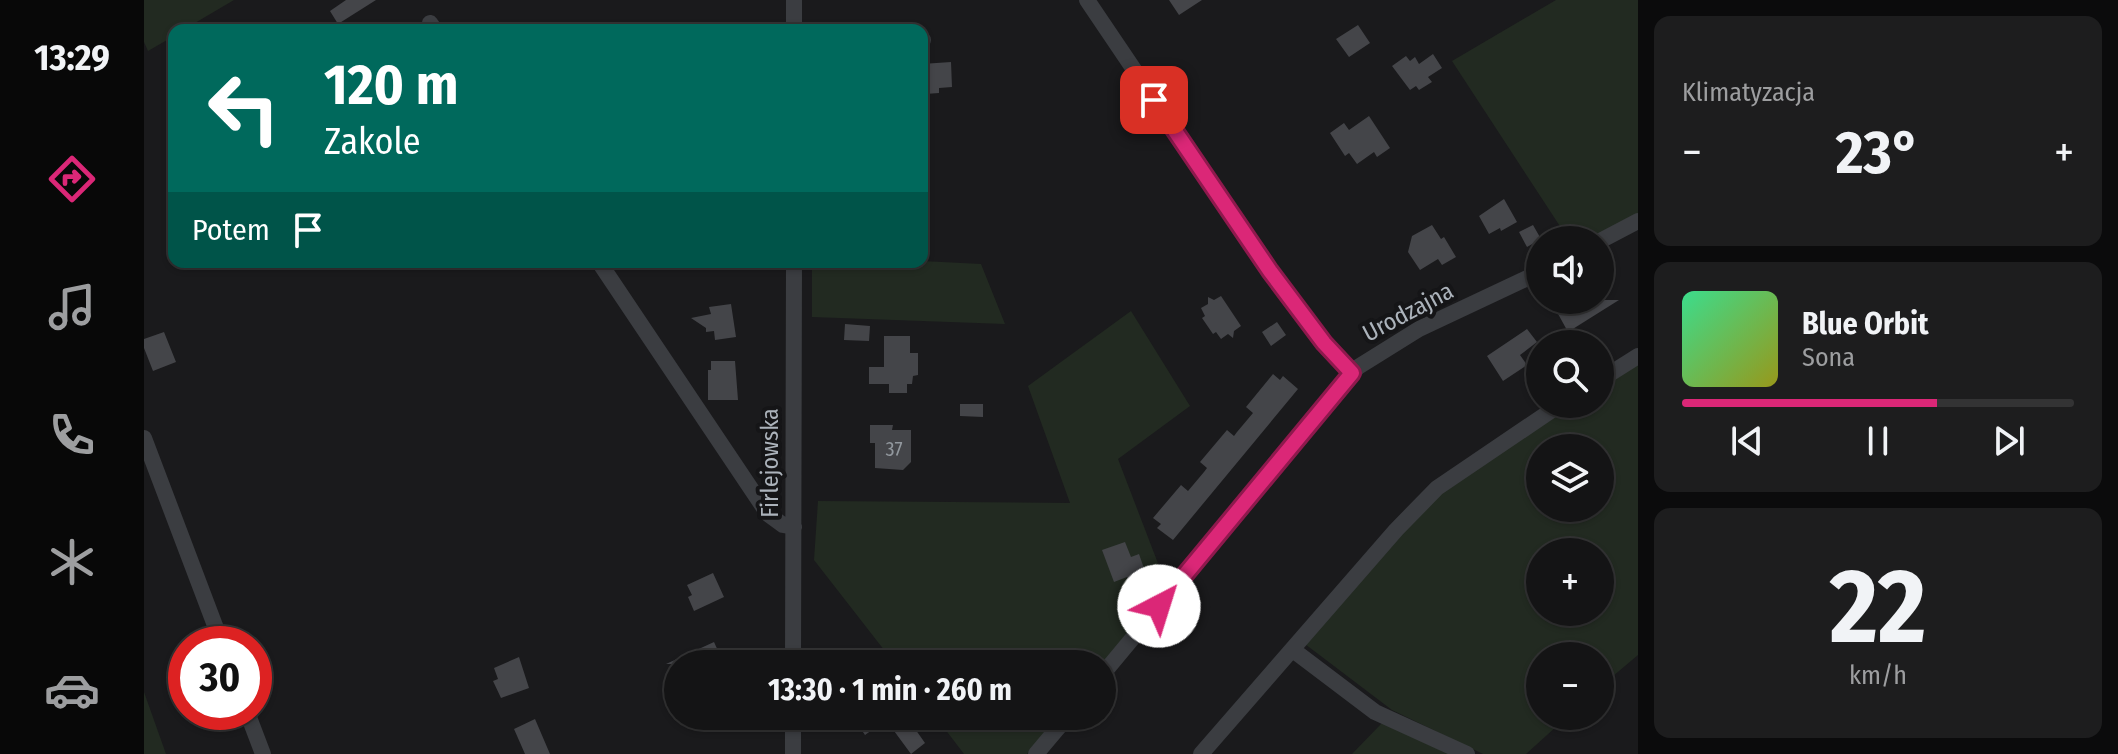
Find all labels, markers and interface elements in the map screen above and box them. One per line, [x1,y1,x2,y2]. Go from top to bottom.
text: 13:29 [34,36,110,80]
text: 120 m [324,52,459,119]
icon: left [192,56,296,160]
pin [1120,66,1188,134]
text: Klimatyzacja [1682,77,1815,108]
icon: arrive [1132,78,1176,122]
text: 23° [1836,117,1920,189]
text: Zakole [324,120,421,164]
text: − [1682,126,1702,179]
text: + [2054,126,2074,179]
icon: directions [44,151,100,207]
icon: arrive [286,208,330,252]
text: Potem [192,212,270,248]
map controls [1526,226,1614,730]
button: sound [1526,226,1614,314]
street label: Urodzajna [1358,277,1458,347]
icon: music [44,279,100,335]
text: Blue Orbit [1802,306,1928,342]
button: search [1526,330,1614,418]
text: Sona [1802,342,1855,373]
icon: phone [44,407,100,463]
street label: Firlejowska [756,408,784,518]
icon: previous [1725,419,1769,463]
icon: pause [1856,419,1900,463]
icon: next [1987,419,2031,463]
button: layers [1526,434,1614,522]
house number: 37 [885,437,903,461]
icon: climate [44,534,100,590]
button: + [1526,538,1614,626]
text: 22 [1830,545,1926,670]
position arrow [1117,564,1201,648]
speed limit sign: 30 [168,626,272,730]
button: − [1526,642,1614,730]
text: km/h [1849,660,1907,691]
icon: car [44,662,100,718]
text: 13:30 · 1 min · 260 m [768,672,1012,708]

